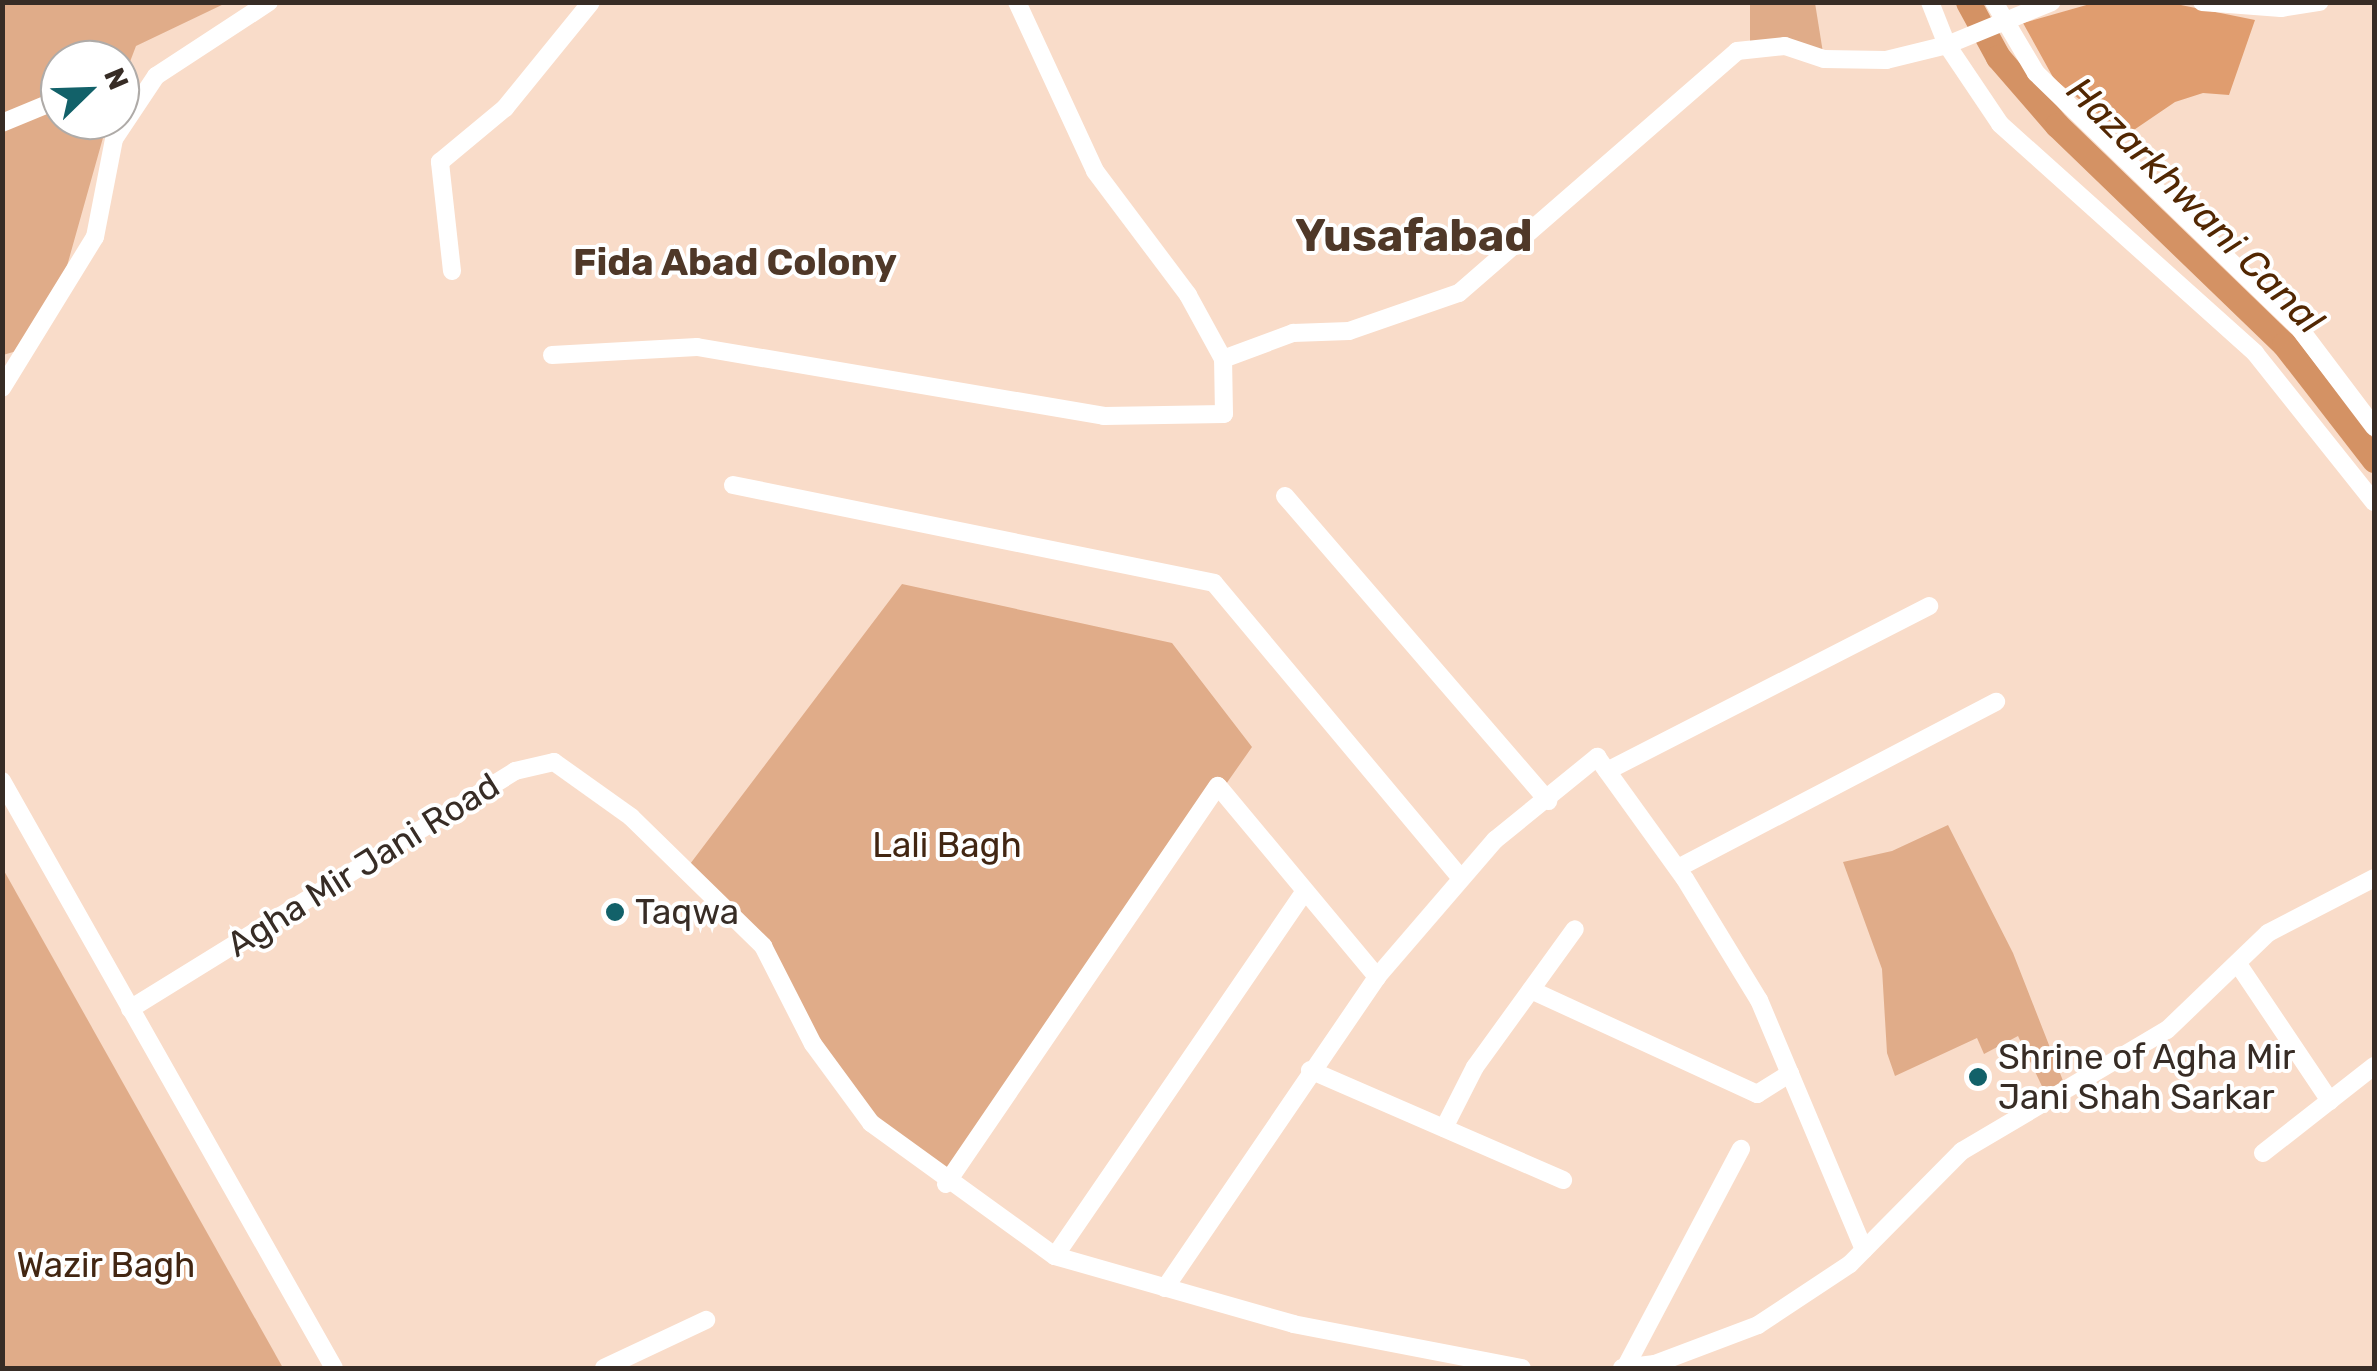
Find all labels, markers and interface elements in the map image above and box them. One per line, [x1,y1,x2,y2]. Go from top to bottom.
north arrow [40,40,140,140]
text: N [97,63,135,95]
water label: Hazarkhwani Canal [2057,68,2333,344]
district label: Yusafabad [1295,209,1533,263]
district label: Fida Abad Colony [573,240,897,286]
street label: Agha Mir Jani Road [219,764,507,966]
park label: Lali Bagh [872,824,1022,866]
place label: Taqwa [635,891,739,933]
marker: Taqwa [604,901,626,923]
place label: Shrine of Agha Mir Jani Shah Sarkar [1998,1036,2297,1118]
marker: Shrine of Agha Mir Jani Shah Sarkar [1967,1066,1989,1088]
park label: Wazir Bagh [16,1244,196,1286]

